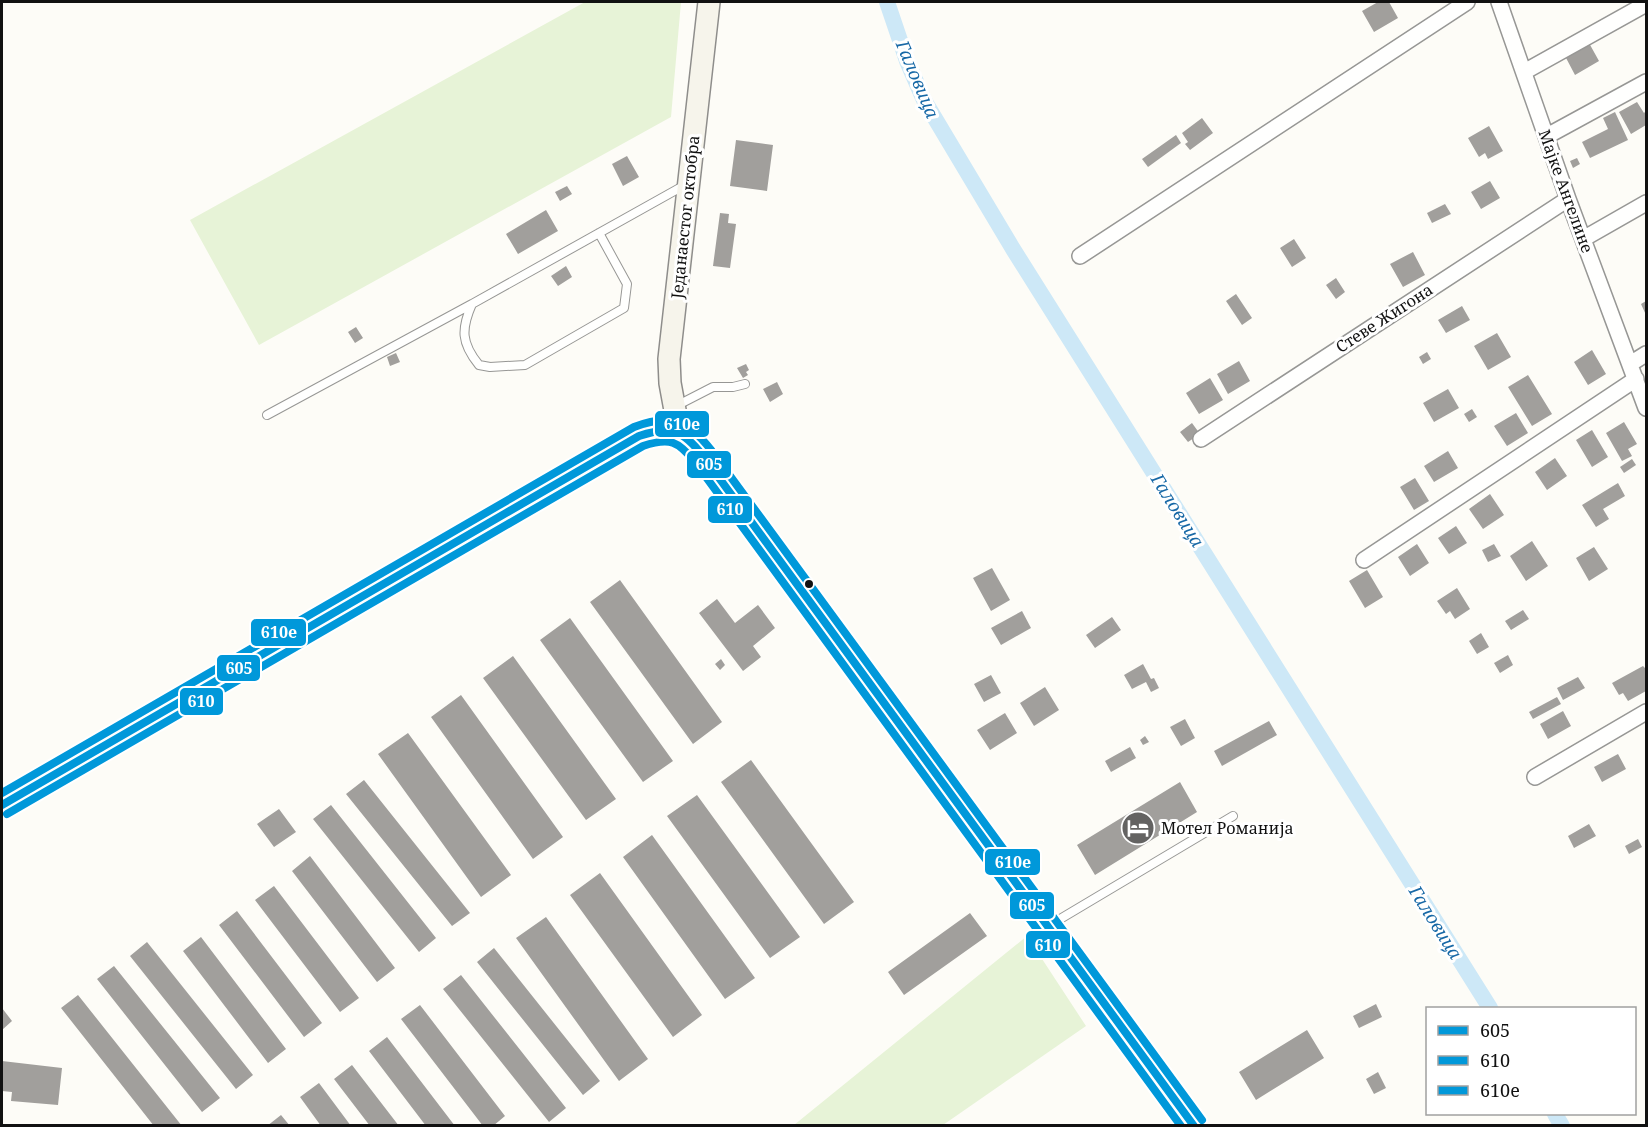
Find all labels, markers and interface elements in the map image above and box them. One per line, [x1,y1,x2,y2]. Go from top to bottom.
water label: Галовица [890,36,945,122]
street label: Мајке Ангелине [1533,126,1599,256]
street label: Једанаестог октобра [665,134,705,301]
street label: Стеве Жигона [1331,278,1437,358]
line badge: 610e [654,410,710,438]
text: 610e [664,413,700,435]
line badge: 605 [686,450,732,479]
text: 605 [695,453,723,475]
water label: Галовица [1145,468,1210,551]
line badge: 610 [707,495,753,524]
text: 610 [716,498,744,520]
unlabelled marker [803,578,815,590]
line badge: 610e [250,618,307,647]
text: 610e [261,621,297,643]
line badge: 605 [216,654,261,682]
text: 605 [225,657,253,679]
line badge: 610 [179,687,224,716]
text: 610 [187,690,215,712]
hotel icon: Мотел Романија [1120,810,1156,846]
place label: Мотел Романија [1161,817,1294,839]
line badge: 610e [984,848,1041,876]
text: 610e [995,851,1031,873]
water label: Галовица [1403,880,1468,963]
line badge: 605 [1009,891,1055,920]
text: 605 [1018,894,1046,916]
line badge: 610 [1025,930,1071,959]
text: 610 [1034,934,1062,956]
legend [1426,1007,1636,1115]
text: 605 [1480,1018,1510,1042]
text: 610 [1480,1048,1510,1072]
text: 610e [1480,1078,1520,1102]

